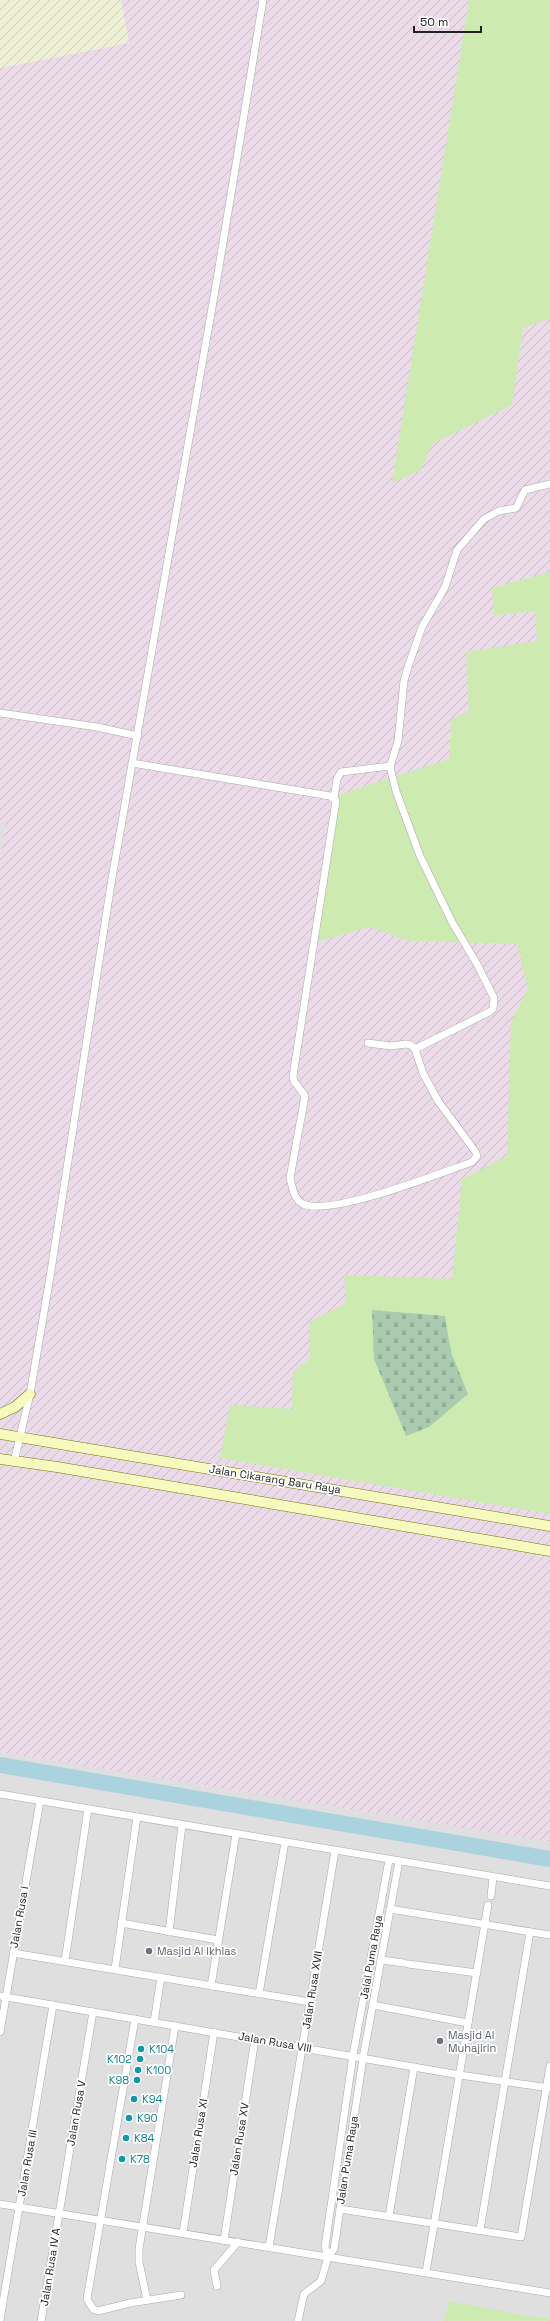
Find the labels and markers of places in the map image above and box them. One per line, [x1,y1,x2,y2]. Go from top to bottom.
place label: Masjid Al Ikhlas [157,1944,237,1958]
marker: Masjid Al Ikhlas [144,1946,154,1956]
place label: Masjid Al Muhajirin [448,2028,496,2055]
marker: Masjid Al Muhajirin [435,2036,445,2046]
place label: K104 [149,2042,174,2056]
marker: K104 [136,2044,146,2054]
place label: K102 [107,2052,132,2066]
marker: K102 [135,2054,145,2064]
place label: K100 [146,2063,171,2077]
marker: K100 [133,2065,143,2075]
place label: K98 [109,2073,129,2087]
marker: K98 [132,2075,142,2085]
place label: K94 [142,2092,162,2106]
marker: K94 [129,2094,139,2104]
place label: K90 [137,2111,158,2125]
marker: K90 [124,2113,134,2123]
place label: K84 [134,2131,155,2145]
marker: K84 [121,2133,131,2143]
place label: K78 [130,2152,150,2166]
marker: K78 [117,2154,127,2164]

